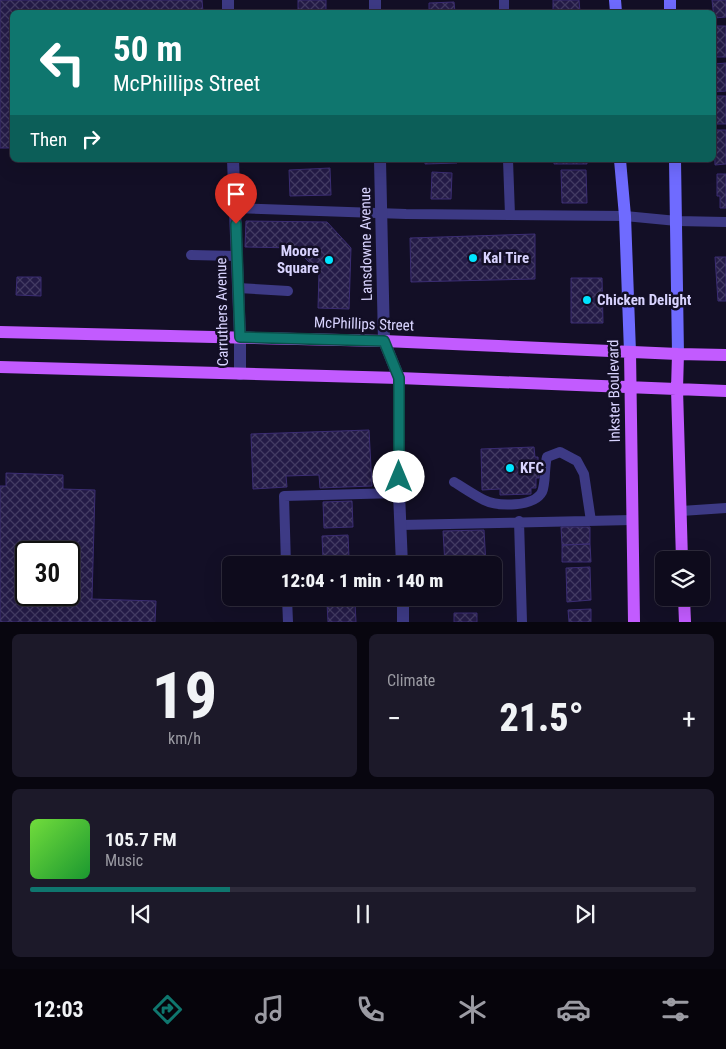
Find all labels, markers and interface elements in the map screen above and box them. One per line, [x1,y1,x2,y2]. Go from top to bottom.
text: 50 m [113,29,182,70]
icon: left [30,30,95,95]
text: McPhillips Street [113,71,260,96]
icon: right [77,125,105,153]
text: Then [30,128,67,151]
pin [215,173,257,224]
icon: arrive [222,180,250,208]
street label: Lansdowne Avenue [356,187,376,301]
place label: Moore Square [277,242,319,277]
place label: Kal Tire [483,249,529,267]
marker: Kal Tire [467,252,479,264]
marker: Moore Square [323,254,335,266]
street label: Carruthers Avenue [212,257,232,367]
place label: Chicken Delight [597,291,692,309]
marker: Chicken Delight [581,294,593,306]
street label: McPhillips Street [314,313,414,335]
street label: Inkster Boulevard [604,339,624,443]
position arrow [372,450,424,502]
place label: KFC [520,459,544,477]
marker: KFC [504,462,516,474]
speed limit sign: 30 [15,541,80,606]
map controls [655,551,710,606]
button: layers [655,551,710,606]
text: 12:04 · 1 min · 140 m [281,569,443,592]
text: 19 [152,658,217,734]
text: Climate [387,671,435,690]
text: 21.5° [499,696,584,740]
text: − [387,702,401,735]
text: + [682,702,696,735]
text: km/h [168,729,201,748]
text: 105.7 FM [105,828,177,851]
text: Music [105,851,143,870]
icon: previous [127,900,155,928]
icon: pause [349,900,377,928]
icon: next [571,900,599,928]
icon: directions [150,992,185,1027]
icon: music [252,992,287,1027]
icon: phone [353,992,388,1027]
icon: climate [455,992,490,1027]
icon: car [556,992,591,1027]
icon: filters [658,992,693,1027]
text: 12:03 [33,997,84,1022]

